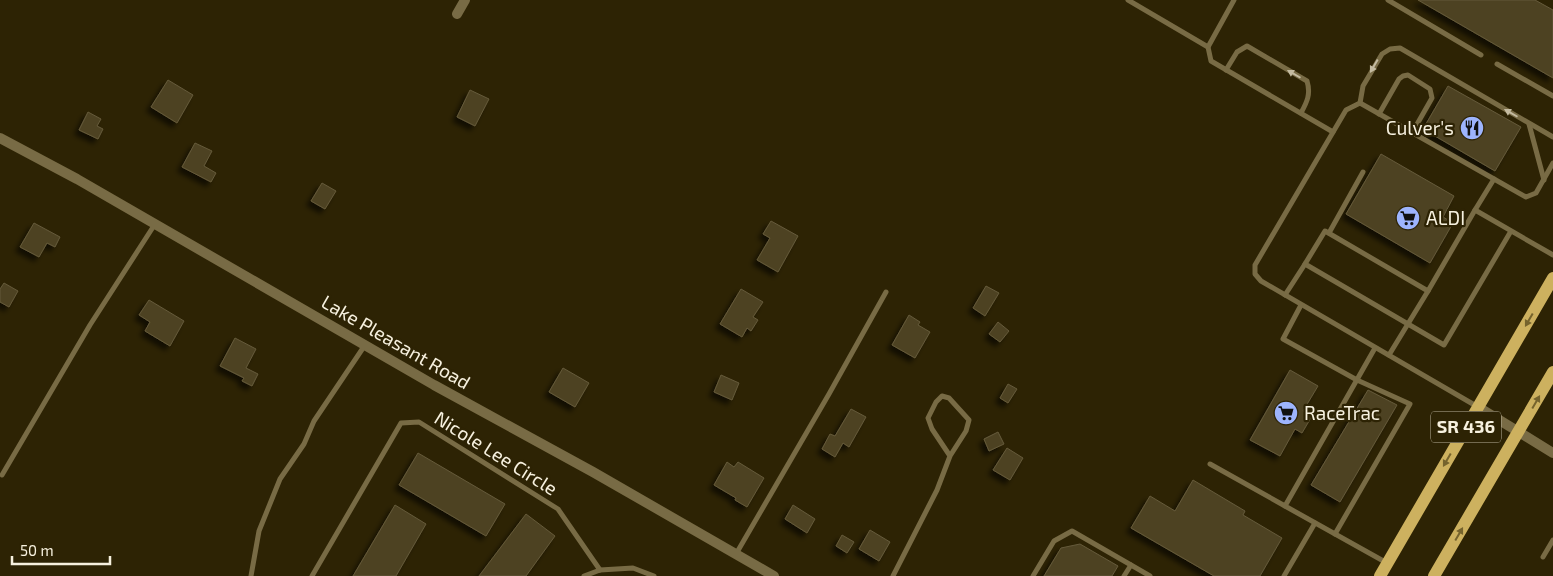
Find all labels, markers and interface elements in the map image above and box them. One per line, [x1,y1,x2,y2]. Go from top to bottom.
one-way arrow [1370,60,1379,73]
one-way arrow [1287,70,1302,78]
one-way arrow [1503,109,1518,117]
restaurant icon: Culver's [1459,115,1485,141]
place label: Culver's [1386,116,1454,139]
supermarket icon: ALDI [1395,205,1421,231]
place label: ALDI [1426,206,1465,229]
street label: Lake Pleasant Road [318,290,475,393]
one-way arrow [1524,313,1533,326]
one-way arrow [1531,396,1540,409]
supermarket icon: RaceTrac [1273,400,1299,426]
place label: RaceTrac [1304,401,1380,424]
street label: Nicole Lee Circle [431,406,562,500]
road number: SR 436 [1431,412,1501,442]
one-way arrow [1443,453,1451,468]
one-way arrow [1454,527,1463,540]
scale bar [12,534,110,566]
text: 50 m [20,541,54,559]

